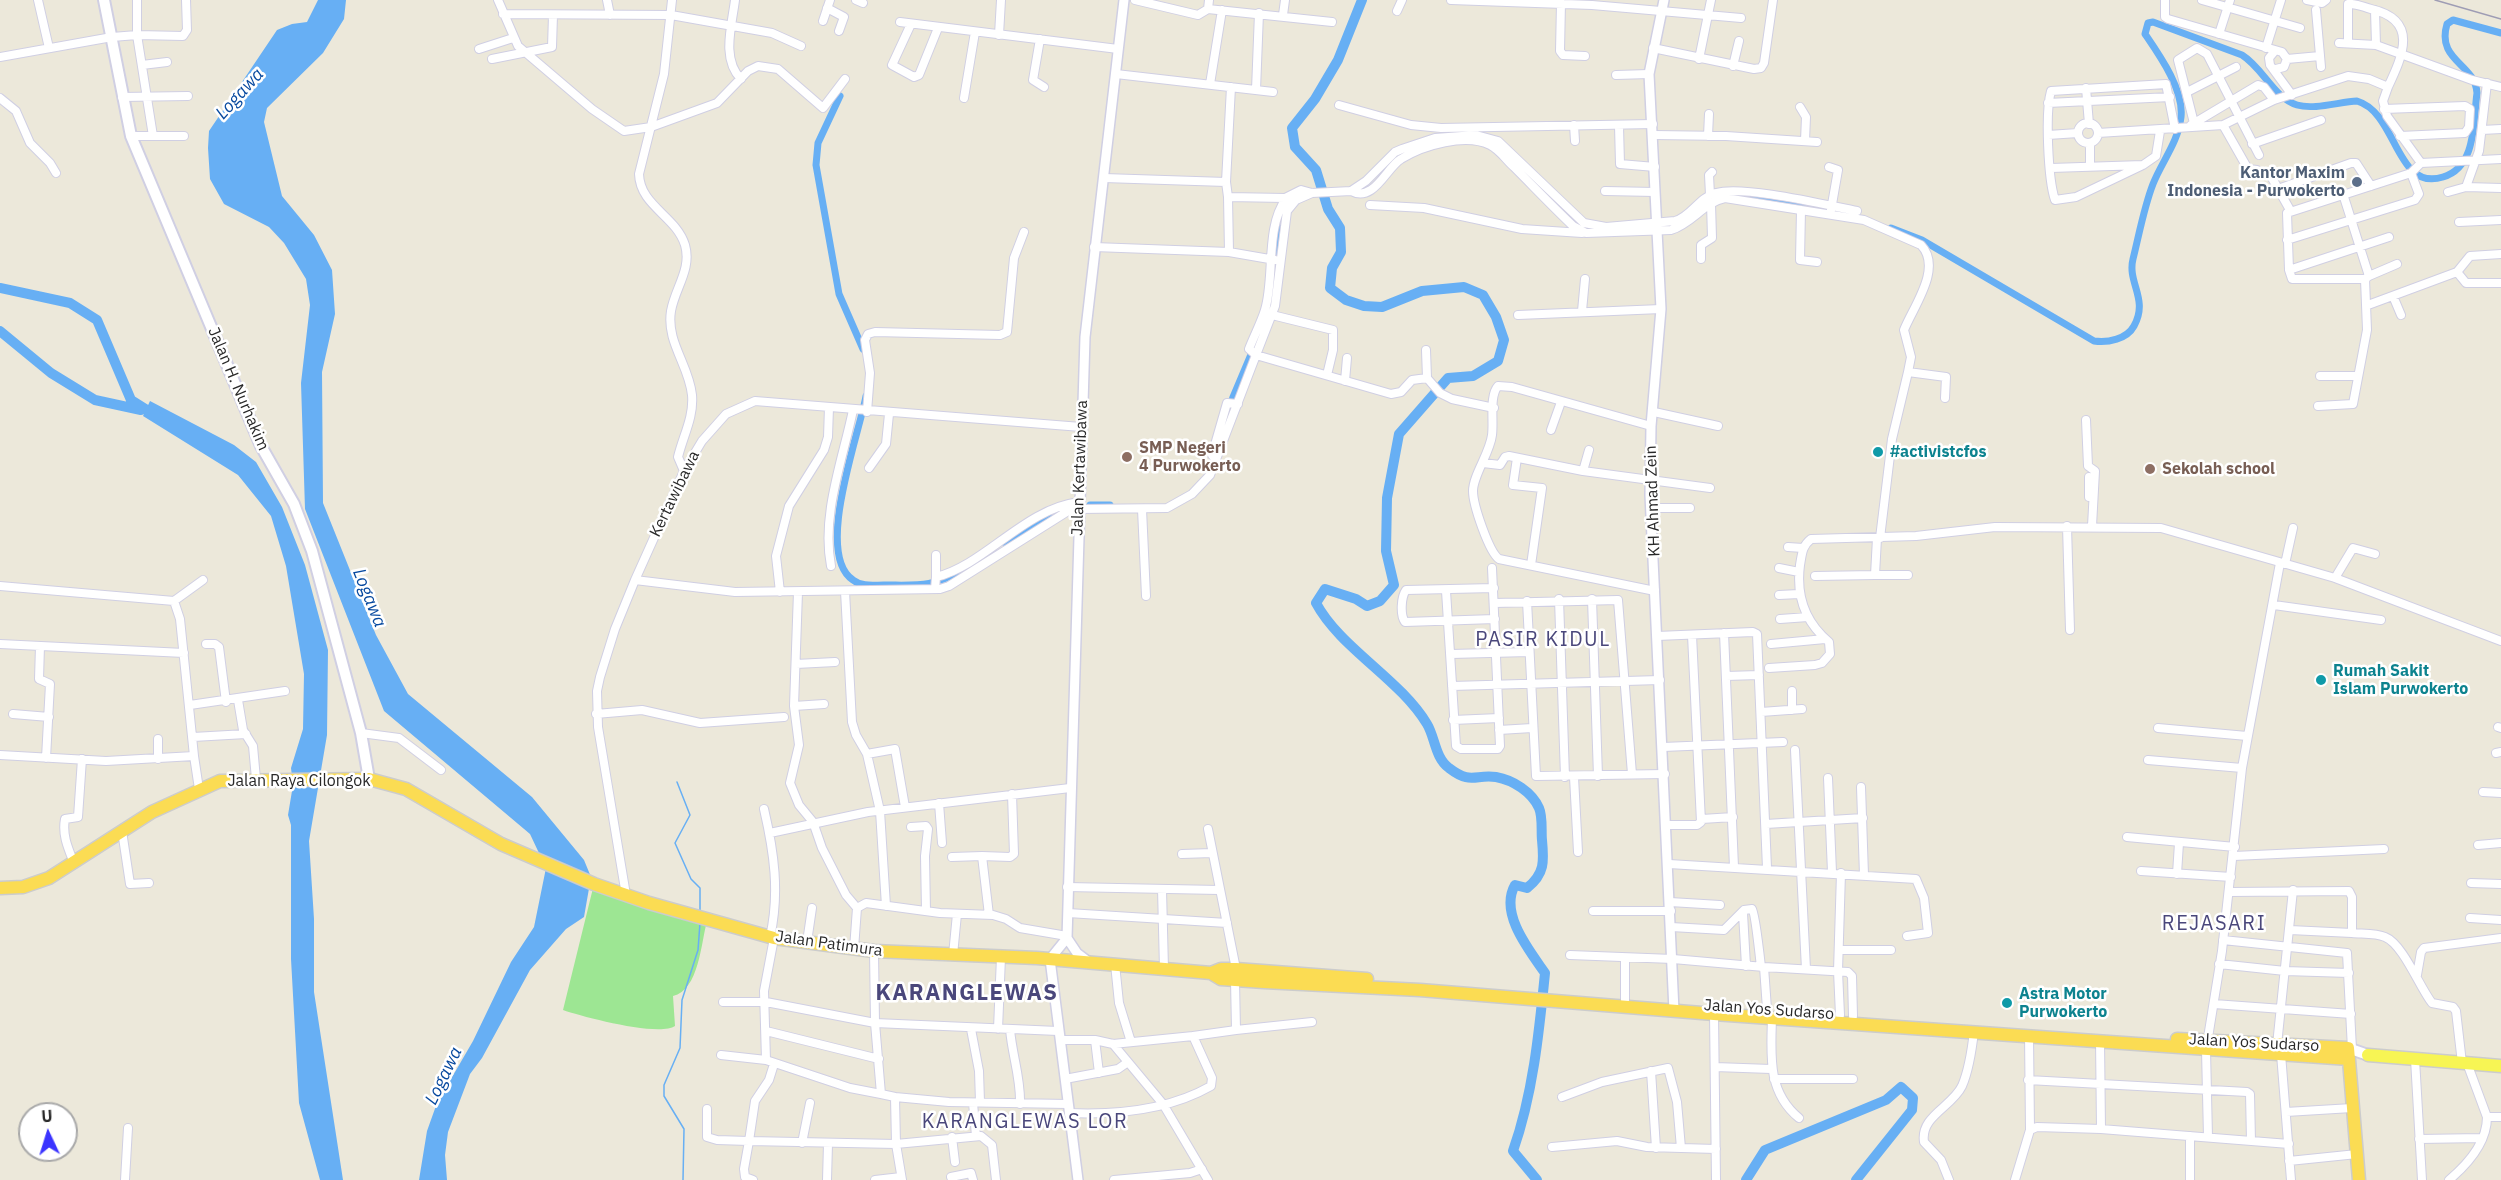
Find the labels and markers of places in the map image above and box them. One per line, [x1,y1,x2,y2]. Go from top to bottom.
place label: Kantor Maxim Indonesia - Purwokerto [2167,163,2345,201]
marker: Kantor Maxim Indonesia - Purwokerto [2350,175,2364,189]
place label: SMP Negeri 4 Purwokerto [1139,438,1241,476]
place label: #activistcfos [1890,442,1986,462]
marker: #activistcfos [1871,445,1885,459]
marker: SMP Negeri 4 Purwokerto [1120,450,1134,464]
place label: Sekolah school [2162,459,2275,479]
marker: Sekolah school [2143,462,2157,476]
place label: Rumah Sakit Islam Purwokerto [2333,661,2468,699]
marker: Rumah Sakit Islam Purwokerto [2314,673,2328,687]
place label: Astra Motor Purwokerto [2019,984,2107,1022]
marker: Astra Motor Purwokerto [2000,996,2014,1010]

